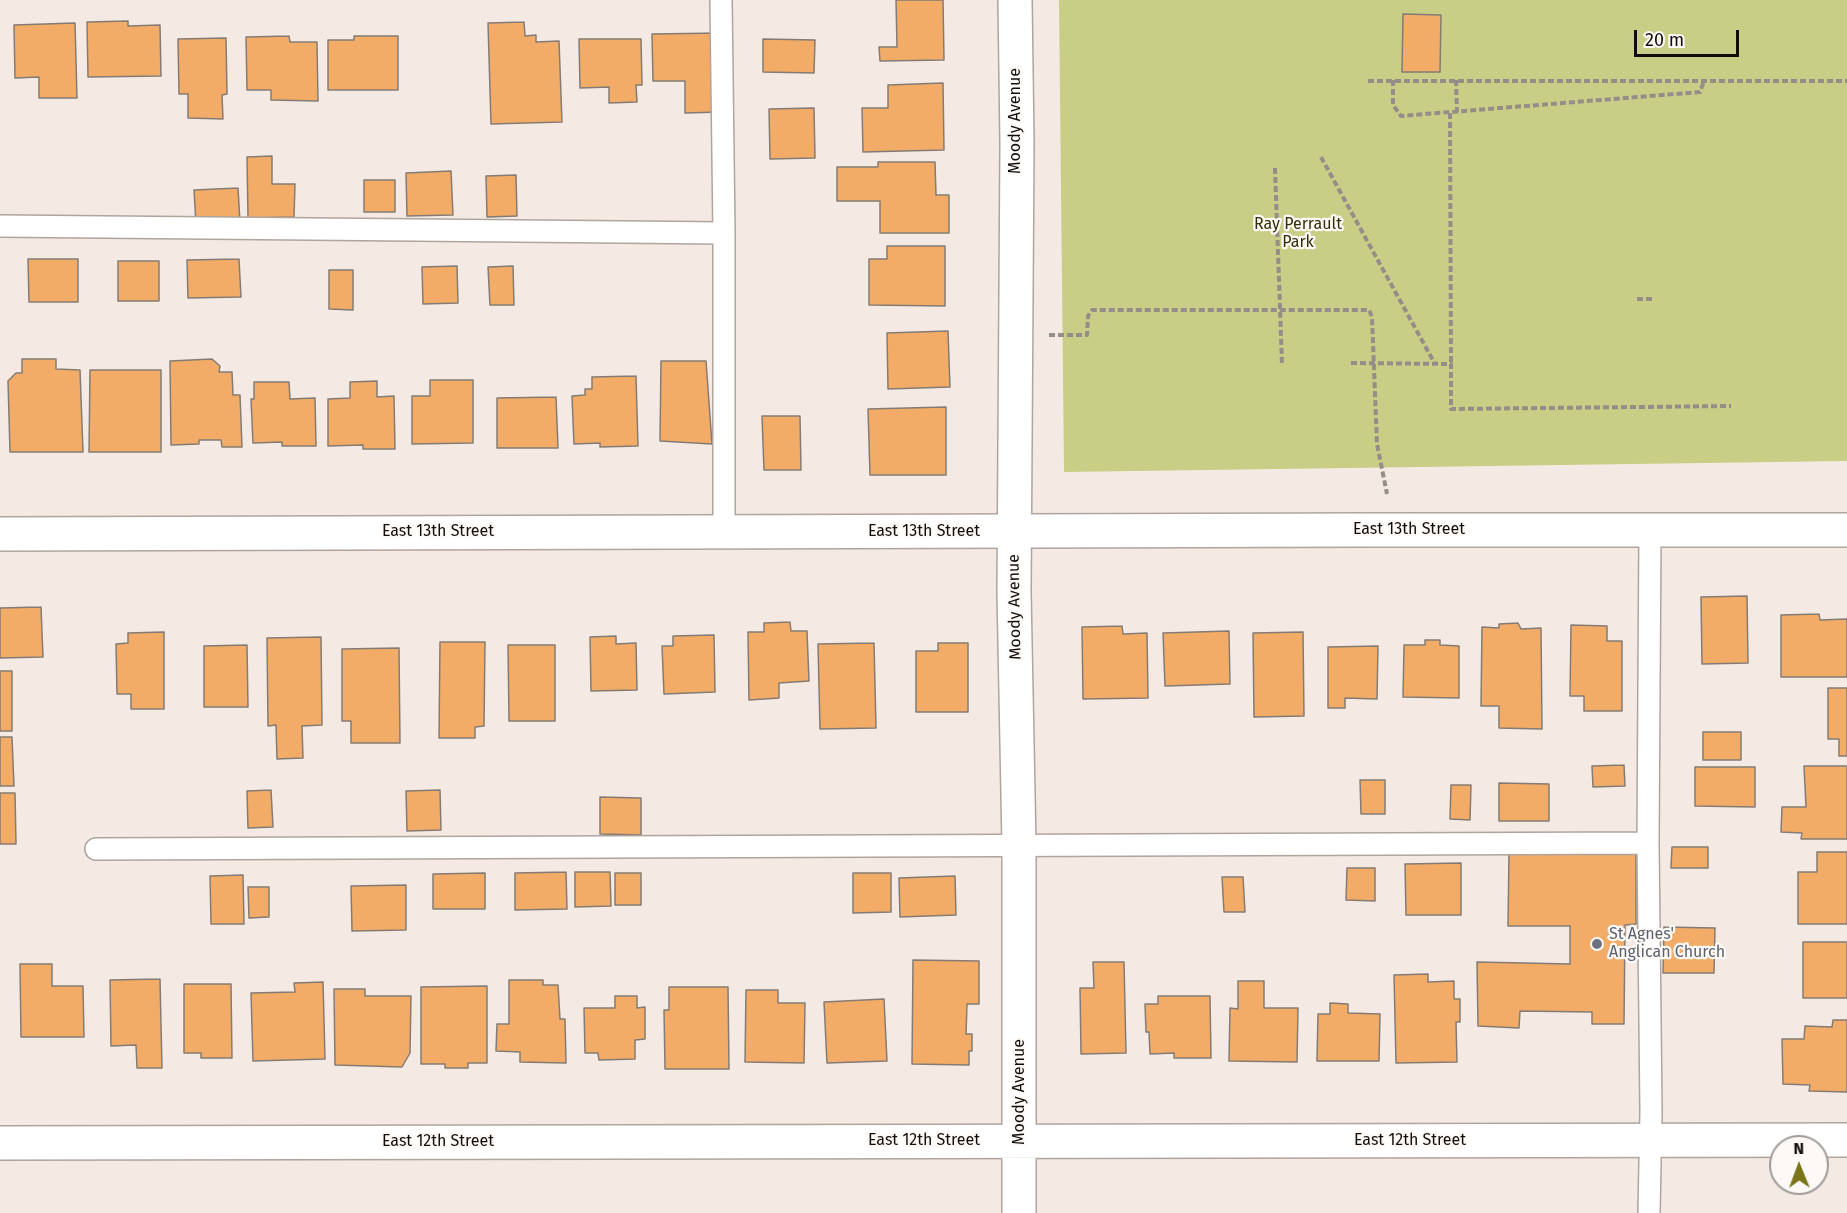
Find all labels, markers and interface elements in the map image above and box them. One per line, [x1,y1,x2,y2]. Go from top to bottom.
scale bar [1637,18,1742,56]
text: 20 m [1645,29,1684,51]
street label: Moody Avenue [1006,68,1026,174]
park label: Ray Perrault Park [1254,215,1342,253]
street label: East 13th Street [1353,520,1465,540]
street label: East 13th Street [382,522,494,542]
street label: East 13th Street [868,522,980,542]
street label: Moody Avenue [1004,554,1026,660]
place label: St Agnes' Anglican Church [1609,925,1725,963]
marker: St Agnes' Anglican Church [1590,937,1604,951]
street label: Moody Avenue [1010,1039,1030,1145]
street label: East 12th Street [868,1131,980,1151]
street label: East 12th Street [1354,1131,1466,1151]
street label: East 12th Street [382,1132,494,1152]
north arrow [1769,1135,1829,1195]
text: N [1793,1139,1804,1158]

